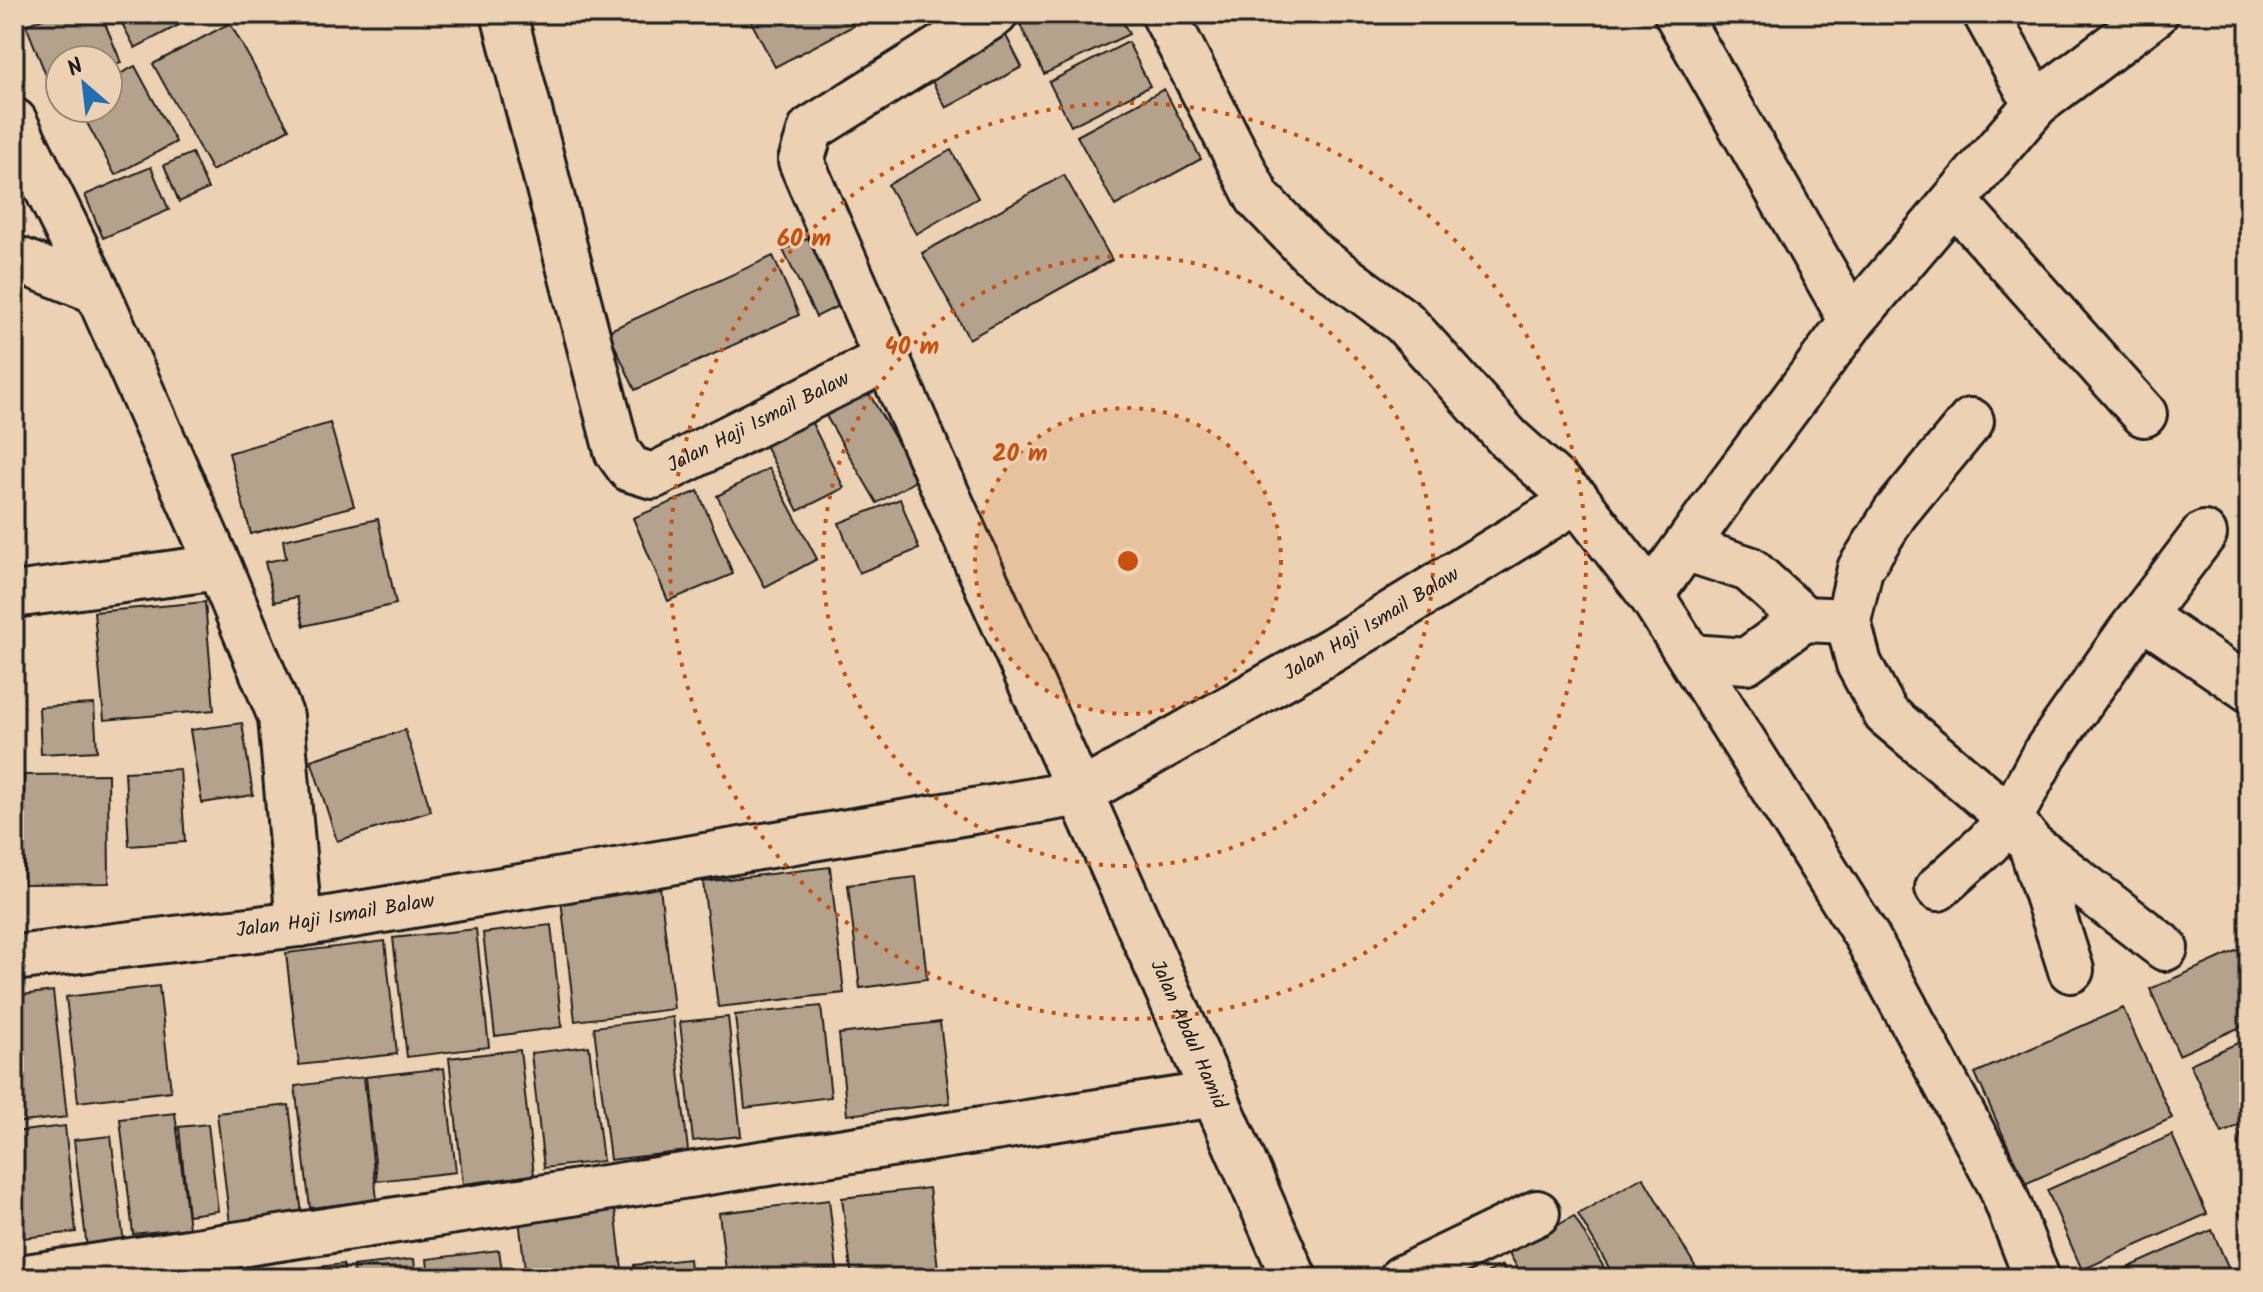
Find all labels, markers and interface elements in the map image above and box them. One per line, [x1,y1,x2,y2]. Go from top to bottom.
north arrow [44,44,124,124]
text: N [61,50,90,87]
text: 60 m [777,220,831,259]
text: 40 m [885,328,939,367]
street label: Jalan Haji Ismail Balaw [662,363,856,482]
text: 20 m [992,435,1048,474]
centre of rings [1114,547,1142,575]
street label: Jalan Haji Ismail Balaw [1278,559,1466,690]
street label: Jalan Haji Ismail Balaw [234,885,437,947]
street label: Jalan Abdul Hamid [1141,955,1235,1116]

